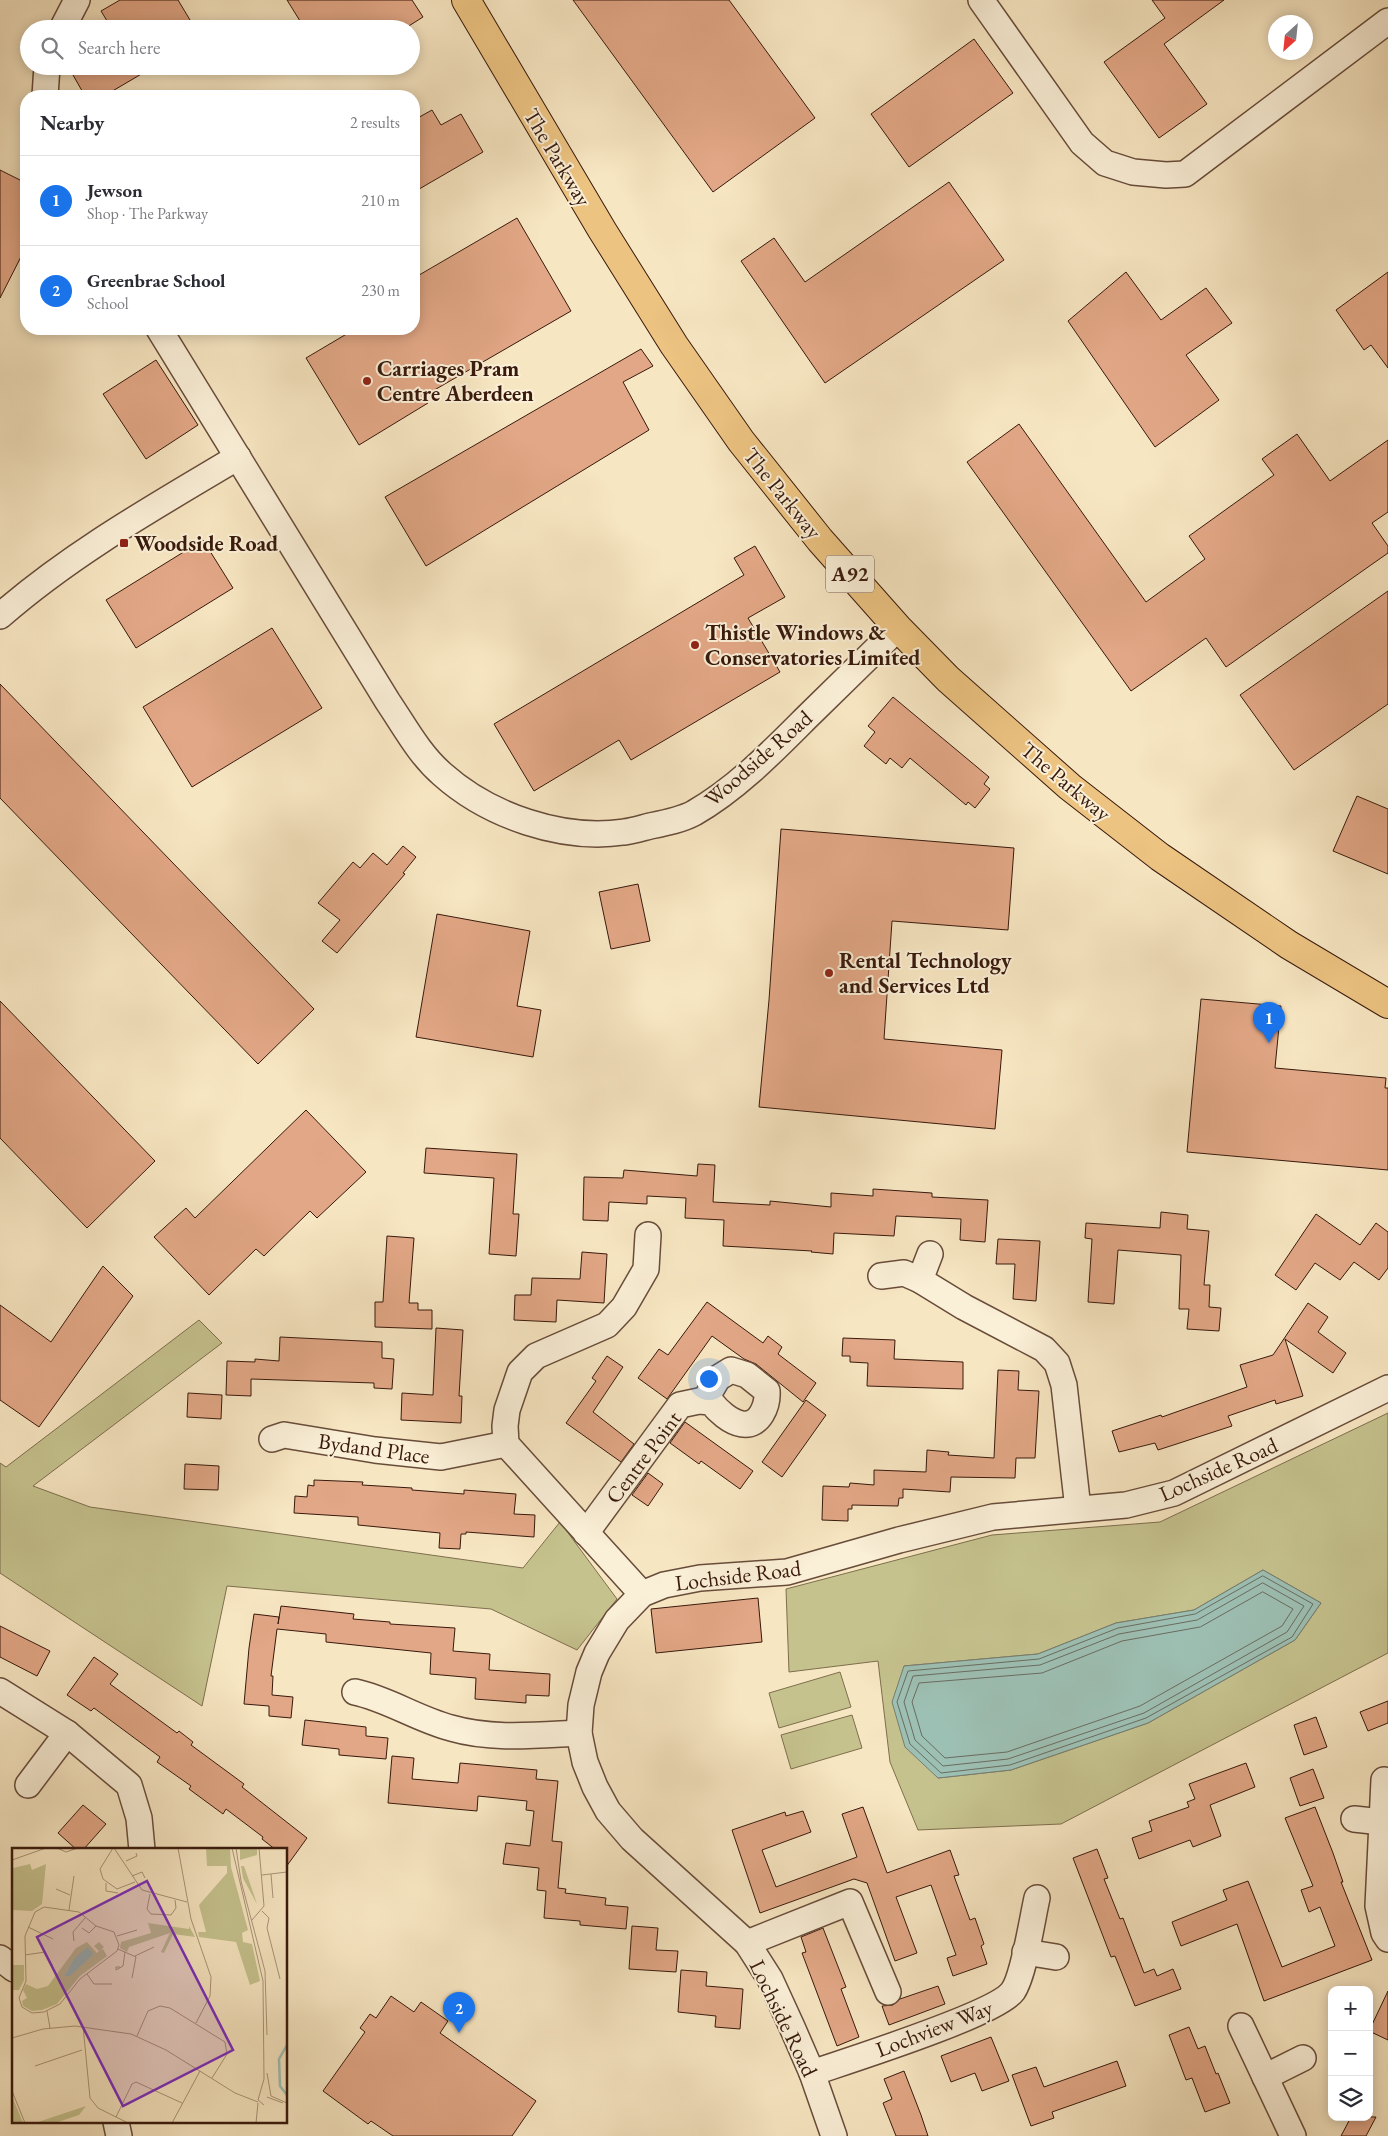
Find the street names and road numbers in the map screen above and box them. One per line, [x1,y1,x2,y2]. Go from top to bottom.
street label: The Parkway [517,103,598,212]
street label: The Parkway [737,442,829,545]
road number: A92 [826,556,874,592]
street label: Woodside Road [698,703,819,813]
street label: The Parkway [1014,735,1117,828]
street label: Centre Point [599,1405,688,1510]
street label: Bydand Place [316,1426,432,1471]
street label: Lochside Road [1154,1430,1283,1508]
street label: Lochside Road [673,1553,804,1598]
street label: Lochside Road [743,1955,825,2082]
street label: Lochview Way [872,1993,997,2064]

